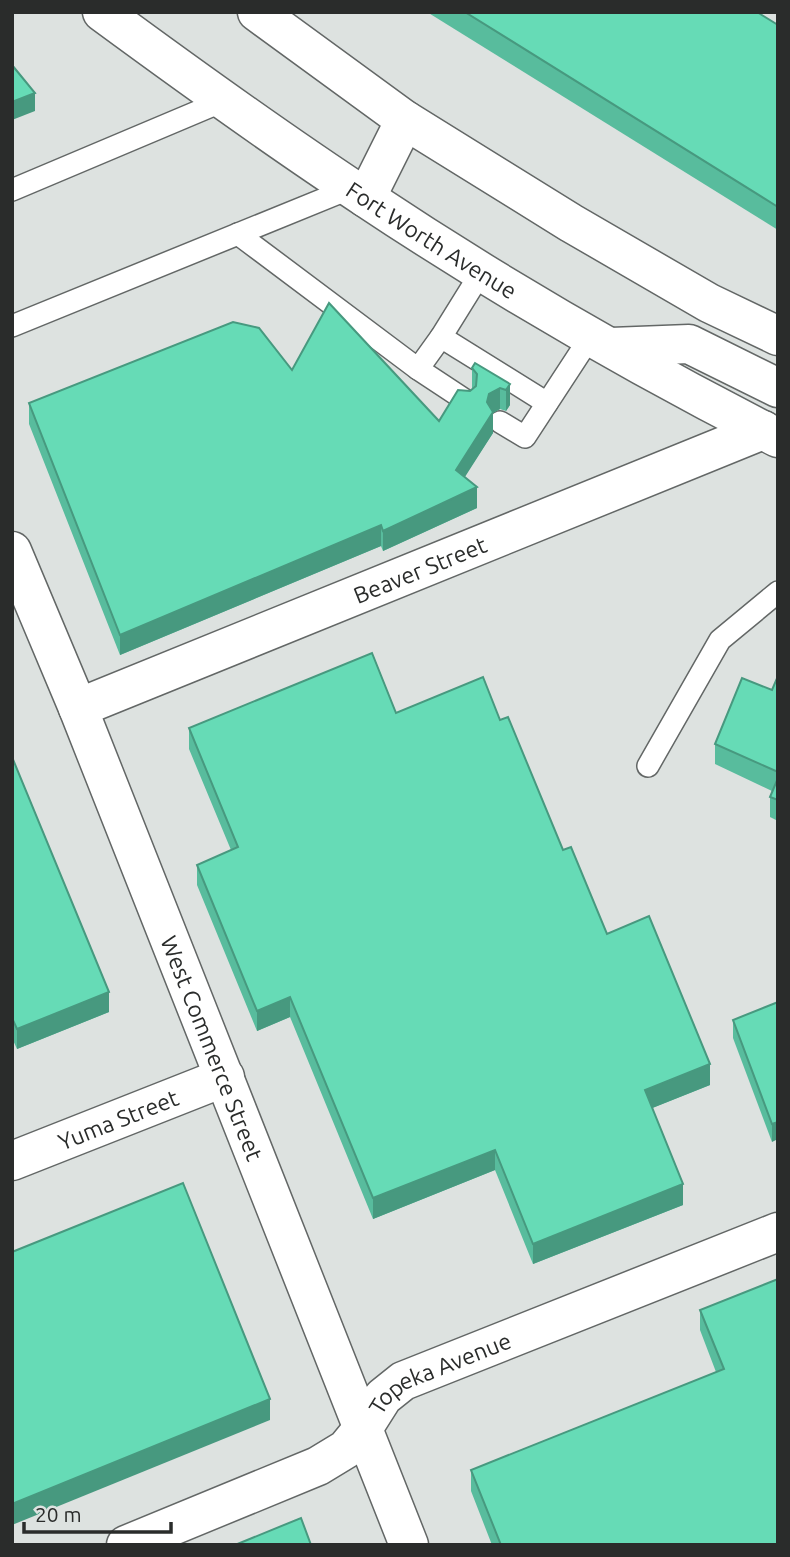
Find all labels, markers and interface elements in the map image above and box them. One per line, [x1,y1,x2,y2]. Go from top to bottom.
street label: Fort Worth Avenue [342,176,521,303]
street label: Beaver Street [350,531,490,607]
street label: West Commerce Street [157,932,268,1164]
street label: Yuma Street [54,1084,182,1154]
street label: Topeka Avenue [363,1327,514,1418]
scale bar [24,1490,172,1534]
text: 20 m [35,1502,82,1526]

